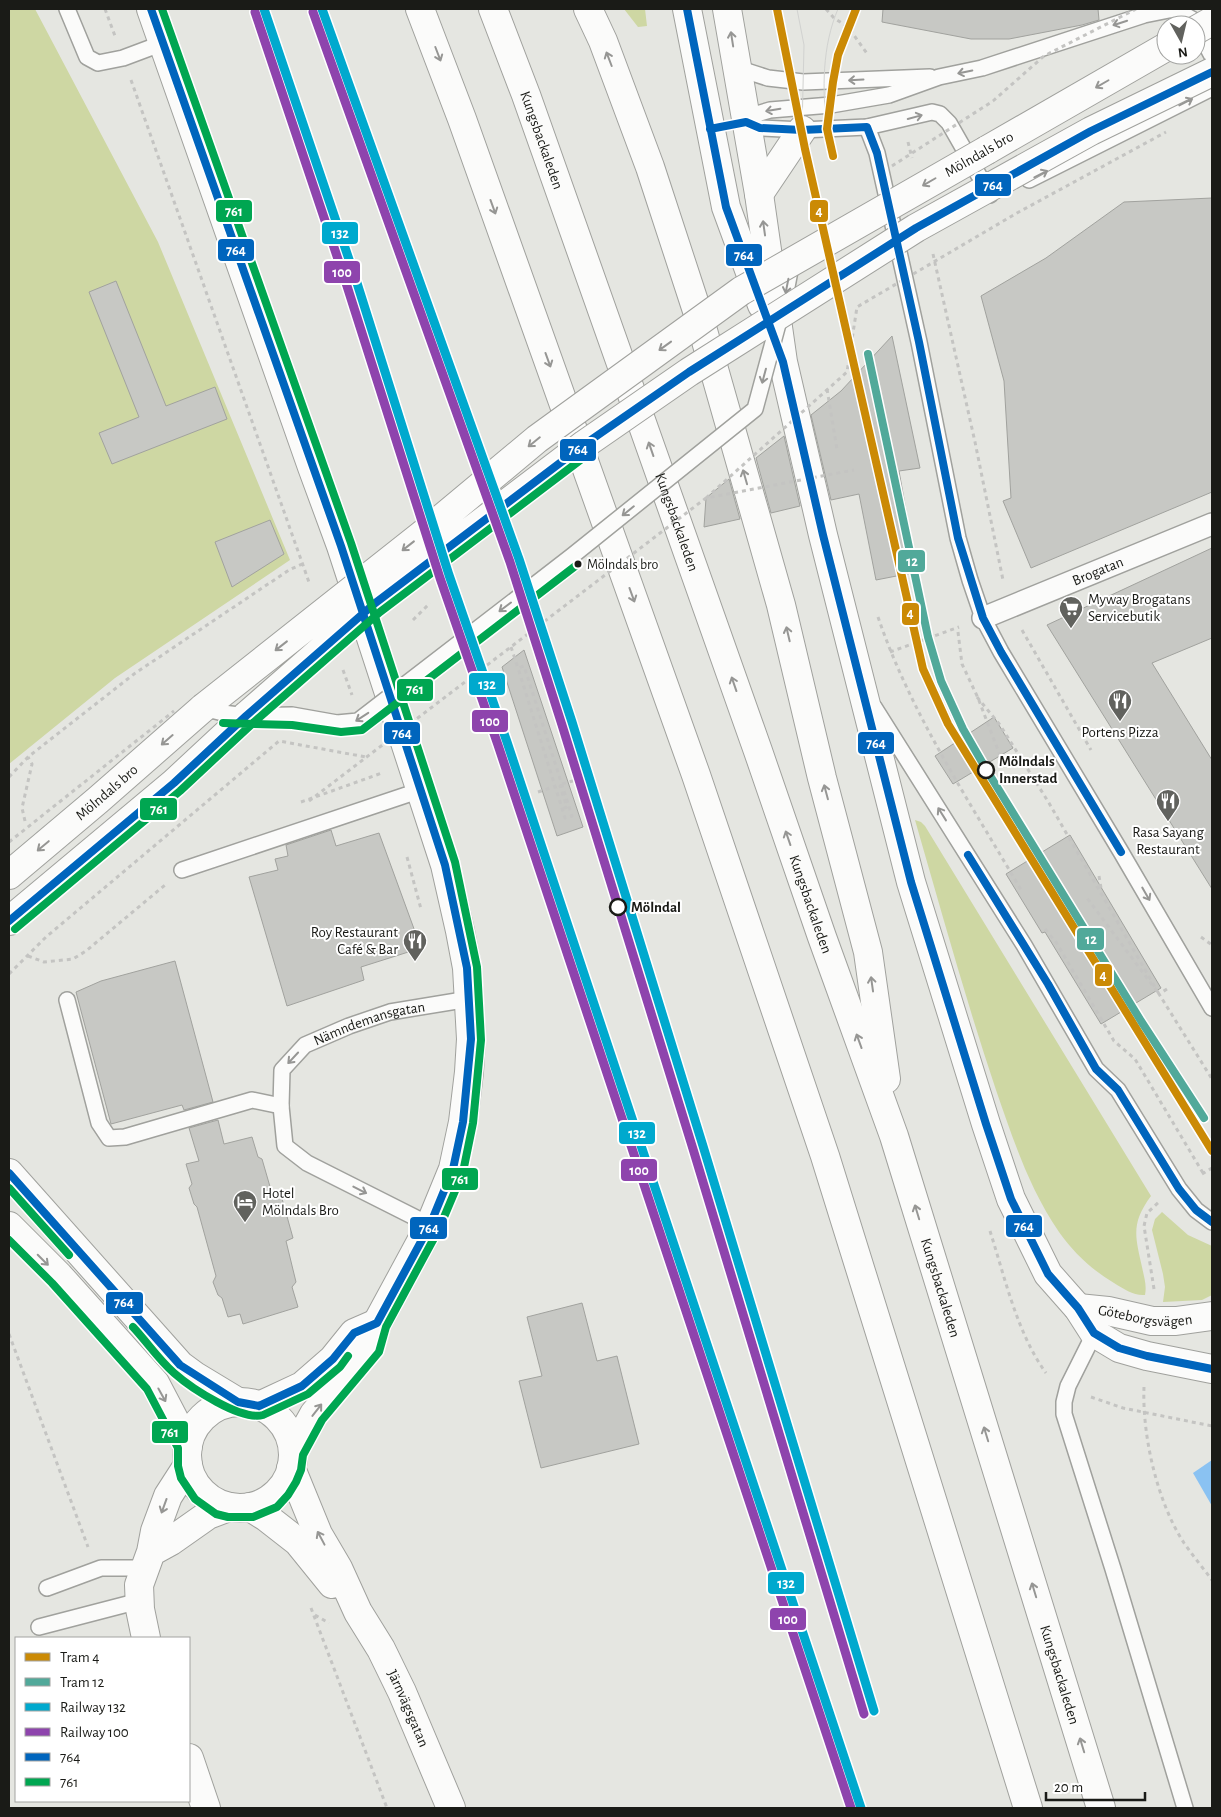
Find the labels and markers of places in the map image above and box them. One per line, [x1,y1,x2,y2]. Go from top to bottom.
place label: Mölndals bro [587,558,659,572]
marker: Mölndals bro [573,559,583,569]
place label: Myway Brogatans Servicebutik [1088,592,1190,624]
supermarket icon: Myway Brogatans Servicebutik [1058,595,1084,629]
restaurant icon: Portens Pizza [1107,688,1133,722]
place label: Portens Pizza [1081,725,1159,740]
place label: Mölndals Innerstad [999,754,1057,786]
marker: Mölndals Innerstad [977,761,995,779]
restaurant icon: Rasa Sayang Restaurant [1155,788,1181,822]
place label: Rasa Sayang Restaurant [1132,825,1204,857]
marker: Mölndal [609,898,627,916]
place label: Mölndal [631,900,681,915]
place label: Roy Restaurant Café & Bar [311,925,398,957]
restaurant icon: Roy Restaurant Café & Bar [402,928,428,962]
place label: Hotel Mölndals Bro [262,1186,339,1218]
hotel icon: Hotel Mölndals Bro [232,1189,258,1223]

